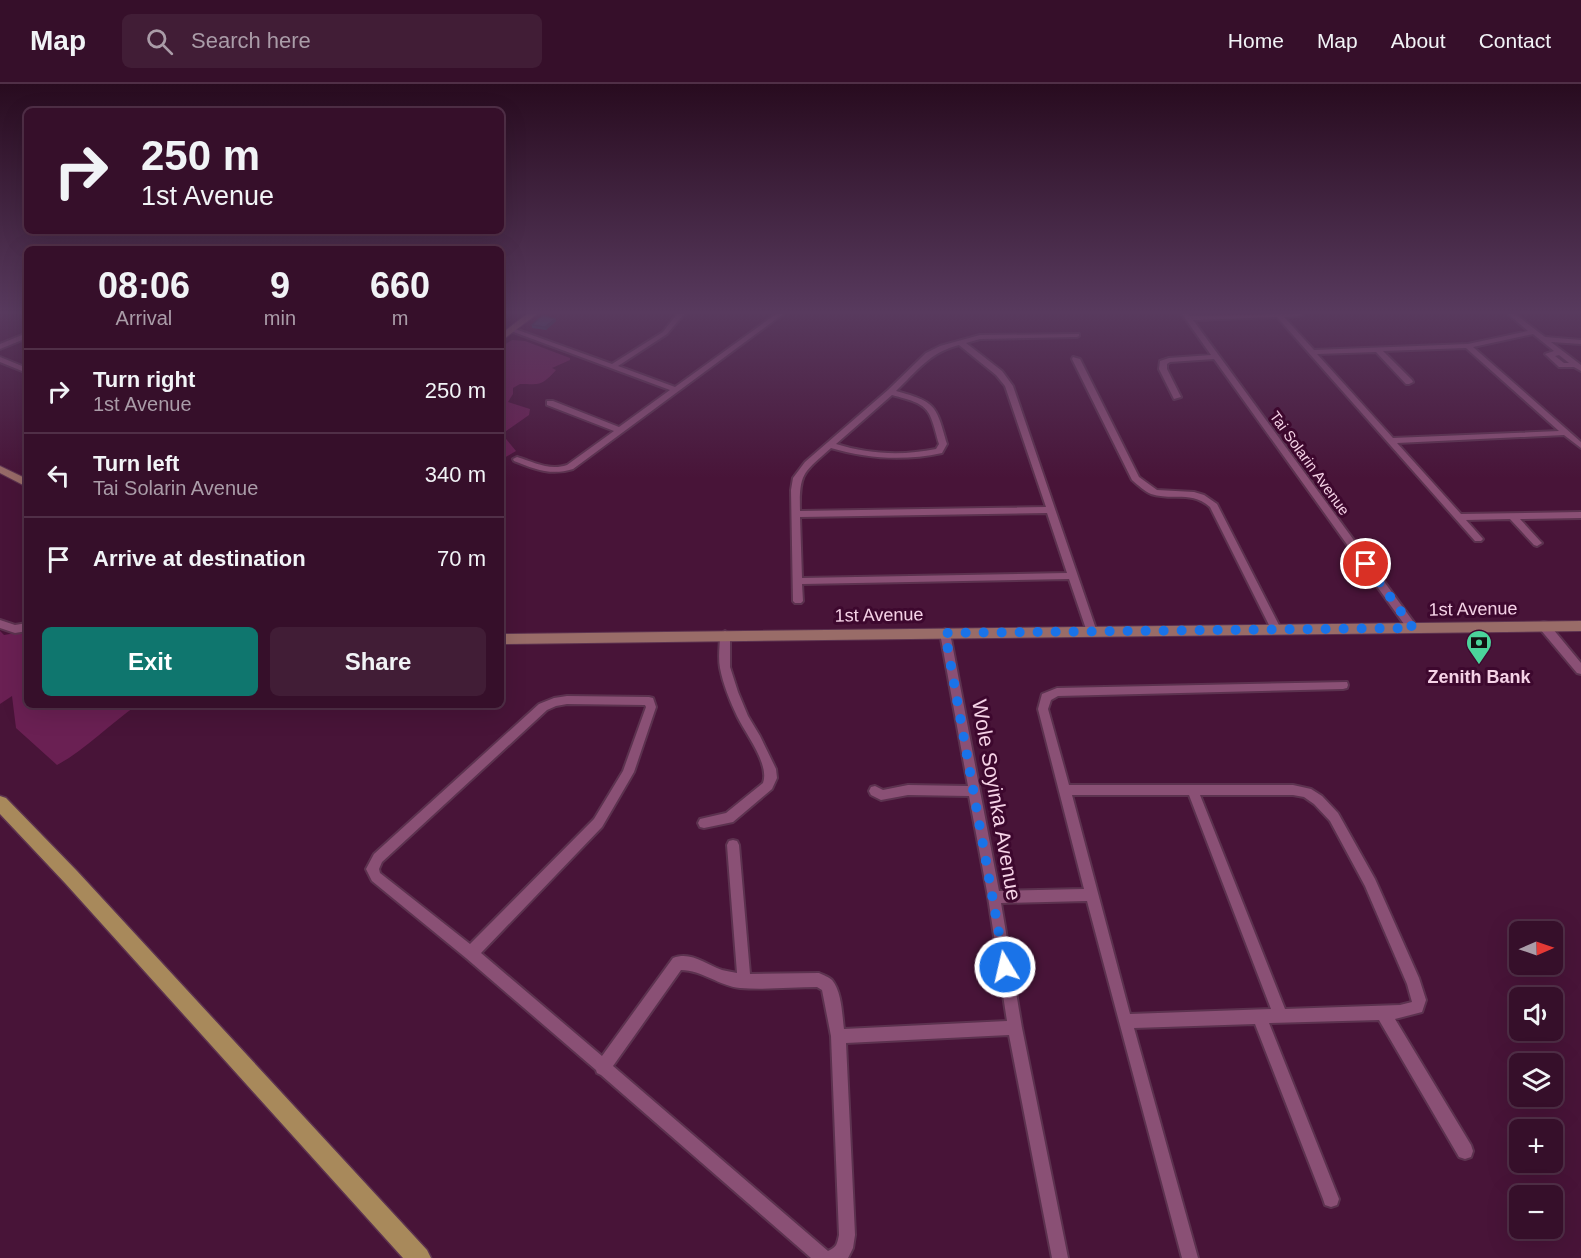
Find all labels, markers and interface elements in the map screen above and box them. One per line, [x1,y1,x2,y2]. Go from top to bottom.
search box [122,14,542,68]
text: Map [30,25,86,56]
icon: search [143,25,176,58]
text: Search here [191,28,311,53]
text: Home [1228,29,1284,52]
text: Map [1317,29,1358,52]
text: About [1391,29,1446,52]
text: Contact [1479,29,1551,52]
icon: right [42,132,120,210]
text: 250 m [141,132,260,179]
text: 1st Avenue [141,181,274,211]
text: 08:06 [98,265,190,306]
text: 9 [270,265,290,306]
text: 660 [370,265,430,306]
text: Arrival [116,307,172,329]
text: min [264,307,296,329]
text: m [392,307,408,329]
text: Turn right [93,367,195,392]
icon: right [42,375,75,408]
text: 250 m [425,378,486,403]
text: 1st Avenue [93,393,192,415]
street label: Tai Solarin Avenue [1267,408,1353,518]
text: Turn left [93,451,179,476]
icon: left [42,459,75,492]
text: 340 m [425,462,486,487]
text: Tai Solarin Avenue [93,477,258,499]
pin [1340,538,1391,589]
icon: arrive [42,543,75,576]
text: Arrive at destination [93,546,306,571]
text: 70 m [437,546,486,571]
icon: arrive [1349,547,1382,580]
street label: 1st Avenue [1428,598,1518,620]
street label: 1st Avenue [834,604,924,626]
button: Exit [42,627,258,696]
button: Share [270,627,486,696]
bank icon: Zenith Bank [1464,628,1494,666]
place label: Zenith Bank [1427,667,1531,687]
street label: Wole Soyinka Avenue [968,698,1026,902]
north arrow [1509,921,1563,975]
map controls [1509,921,1563,1239]
position arrow [973,935,1037,999]
button: sound [1509,987,1563,1041]
button: layers [1509,1053,1563,1107]
button: + [1509,1119,1563,1173]
button: − [1509,1185,1563,1239]

